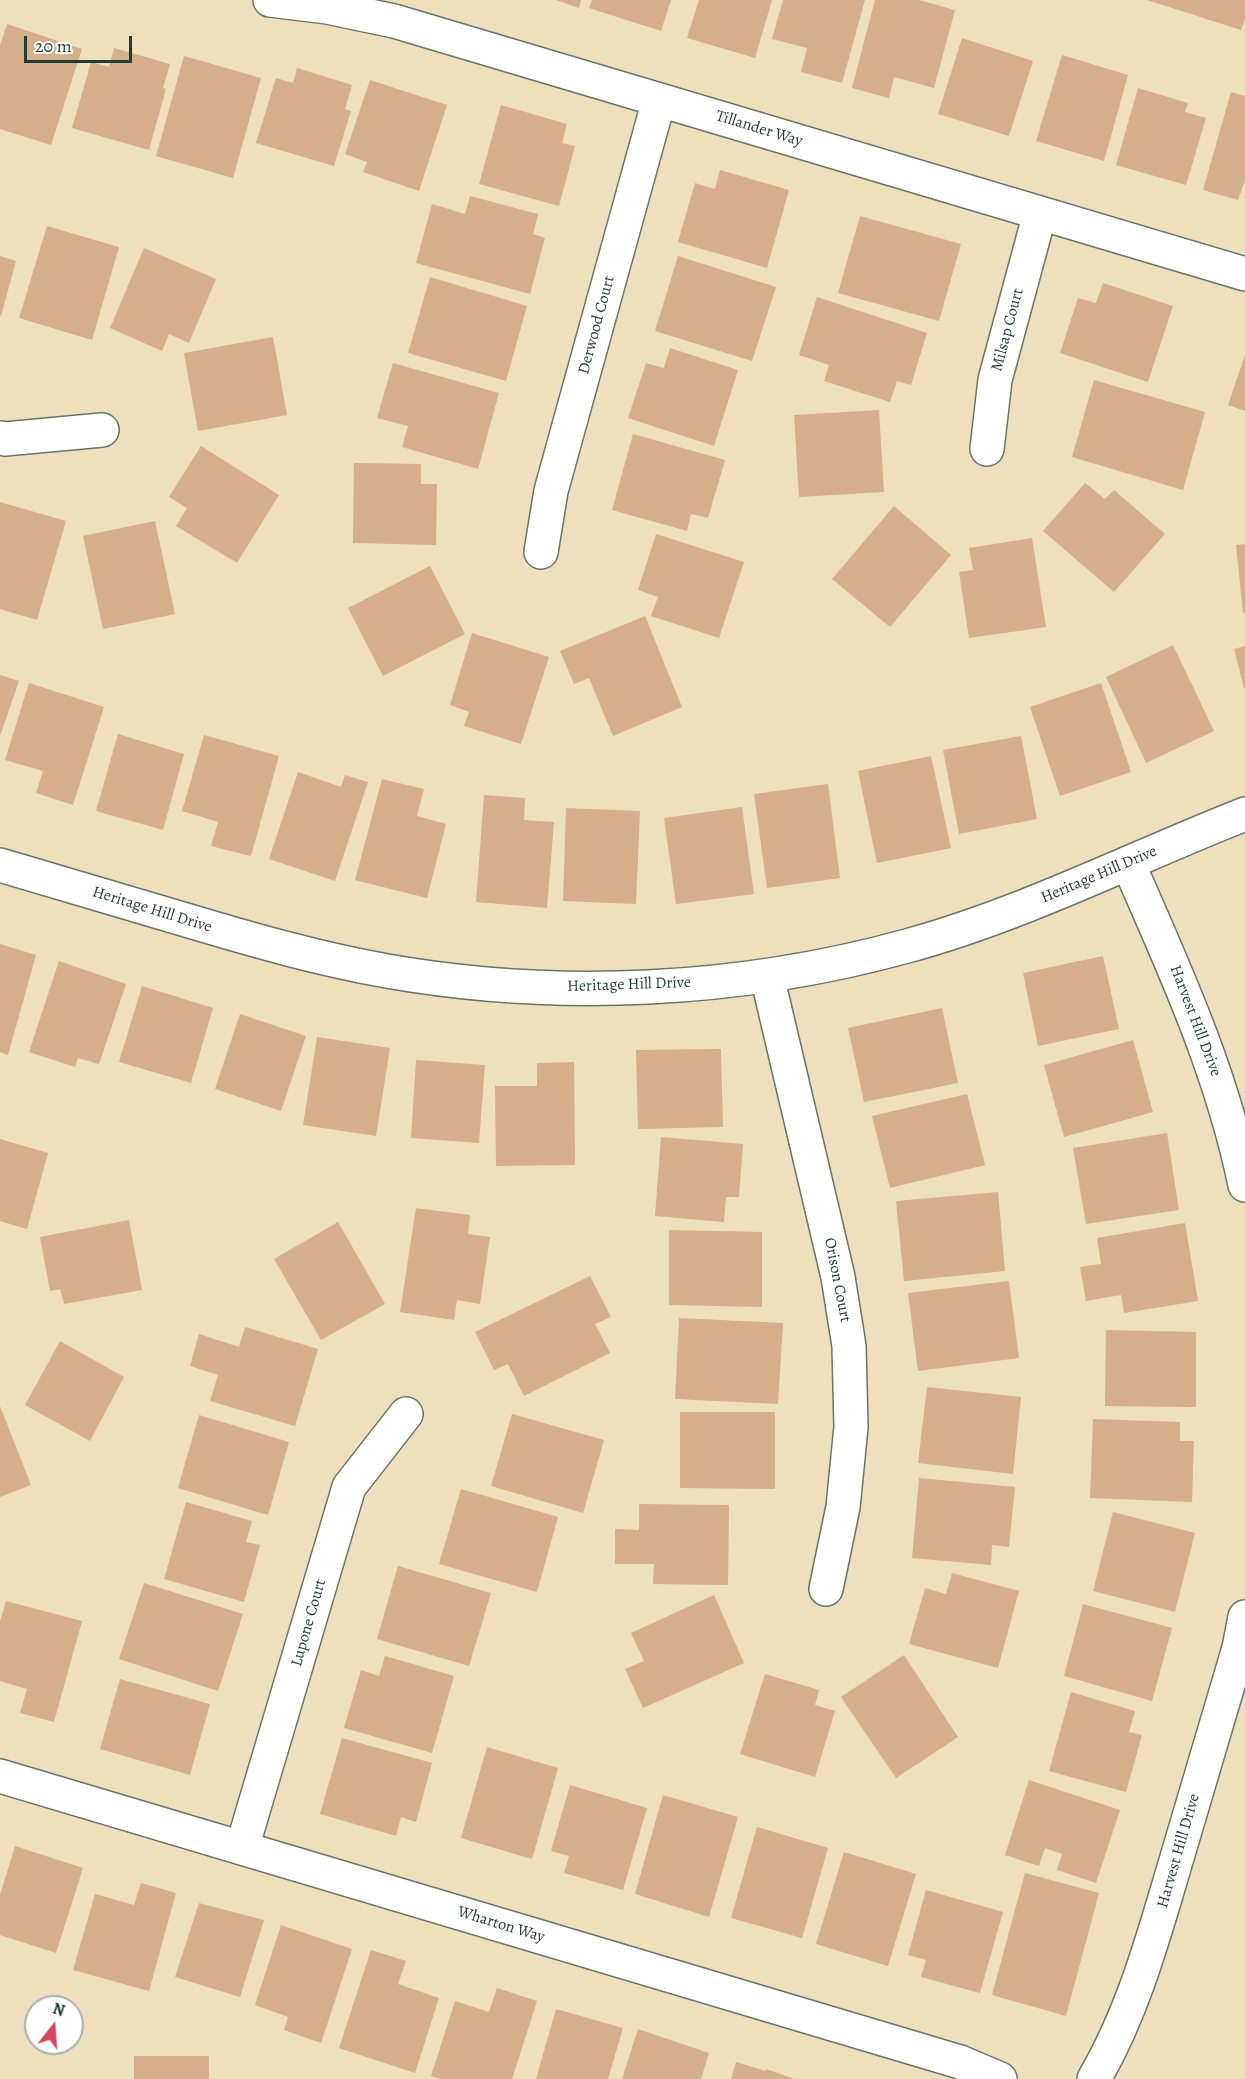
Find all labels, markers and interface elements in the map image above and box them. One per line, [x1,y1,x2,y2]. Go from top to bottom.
scale bar [27,24,135,62]
text: 20 m [35,34,72,58]
street label: Tillander Way [713,107,805,151]
street label: Derwood Court [575,274,619,376]
street label: Milsap Court [988,286,1028,374]
street label: Heritage Hill Drive [1038,842,1160,908]
street label: Heritage Hill Drive [90,883,214,937]
street label: Harvest Hill Drive [1165,963,1225,1079]
street label: Heritage Hill Drive [567,973,691,997]
street label: Orison Court [819,1236,855,1324]
street label: Lupone Court [287,1577,331,1669]
street label: Harvest Hill Drive [1154,1792,1204,1910]
street label: Wharton Way [455,1903,547,1947]
north arrow [24,1995,84,2055]
text: N [50,1997,67,2022]

